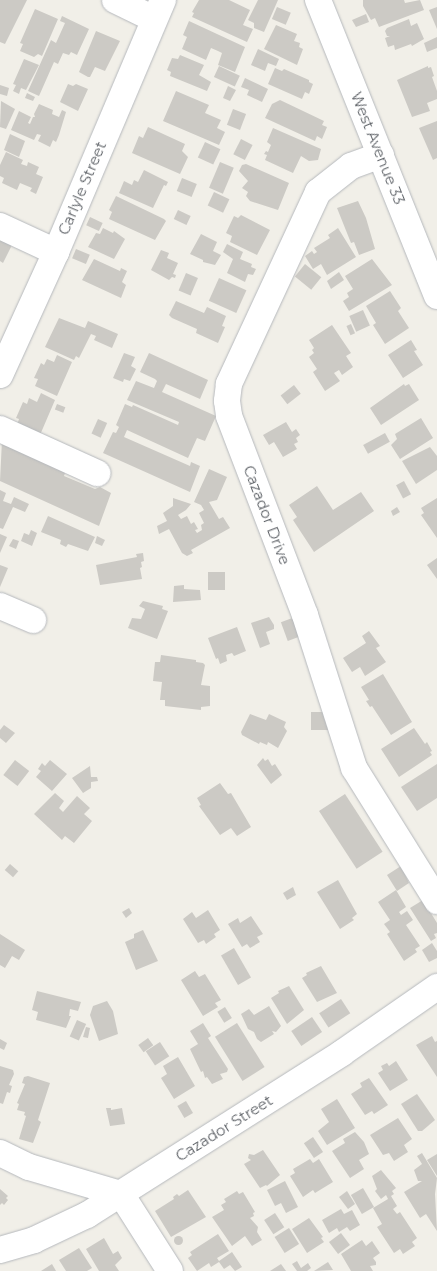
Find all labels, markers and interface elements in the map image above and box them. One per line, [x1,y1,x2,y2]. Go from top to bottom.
street label: West Avenue 33 [347,89,409,207]
street label: Carlyle Street [54,139,110,237]
street label: Cazador Drive [240,463,294,567]
street label: Cazador Street [172,1091,276,1165]

